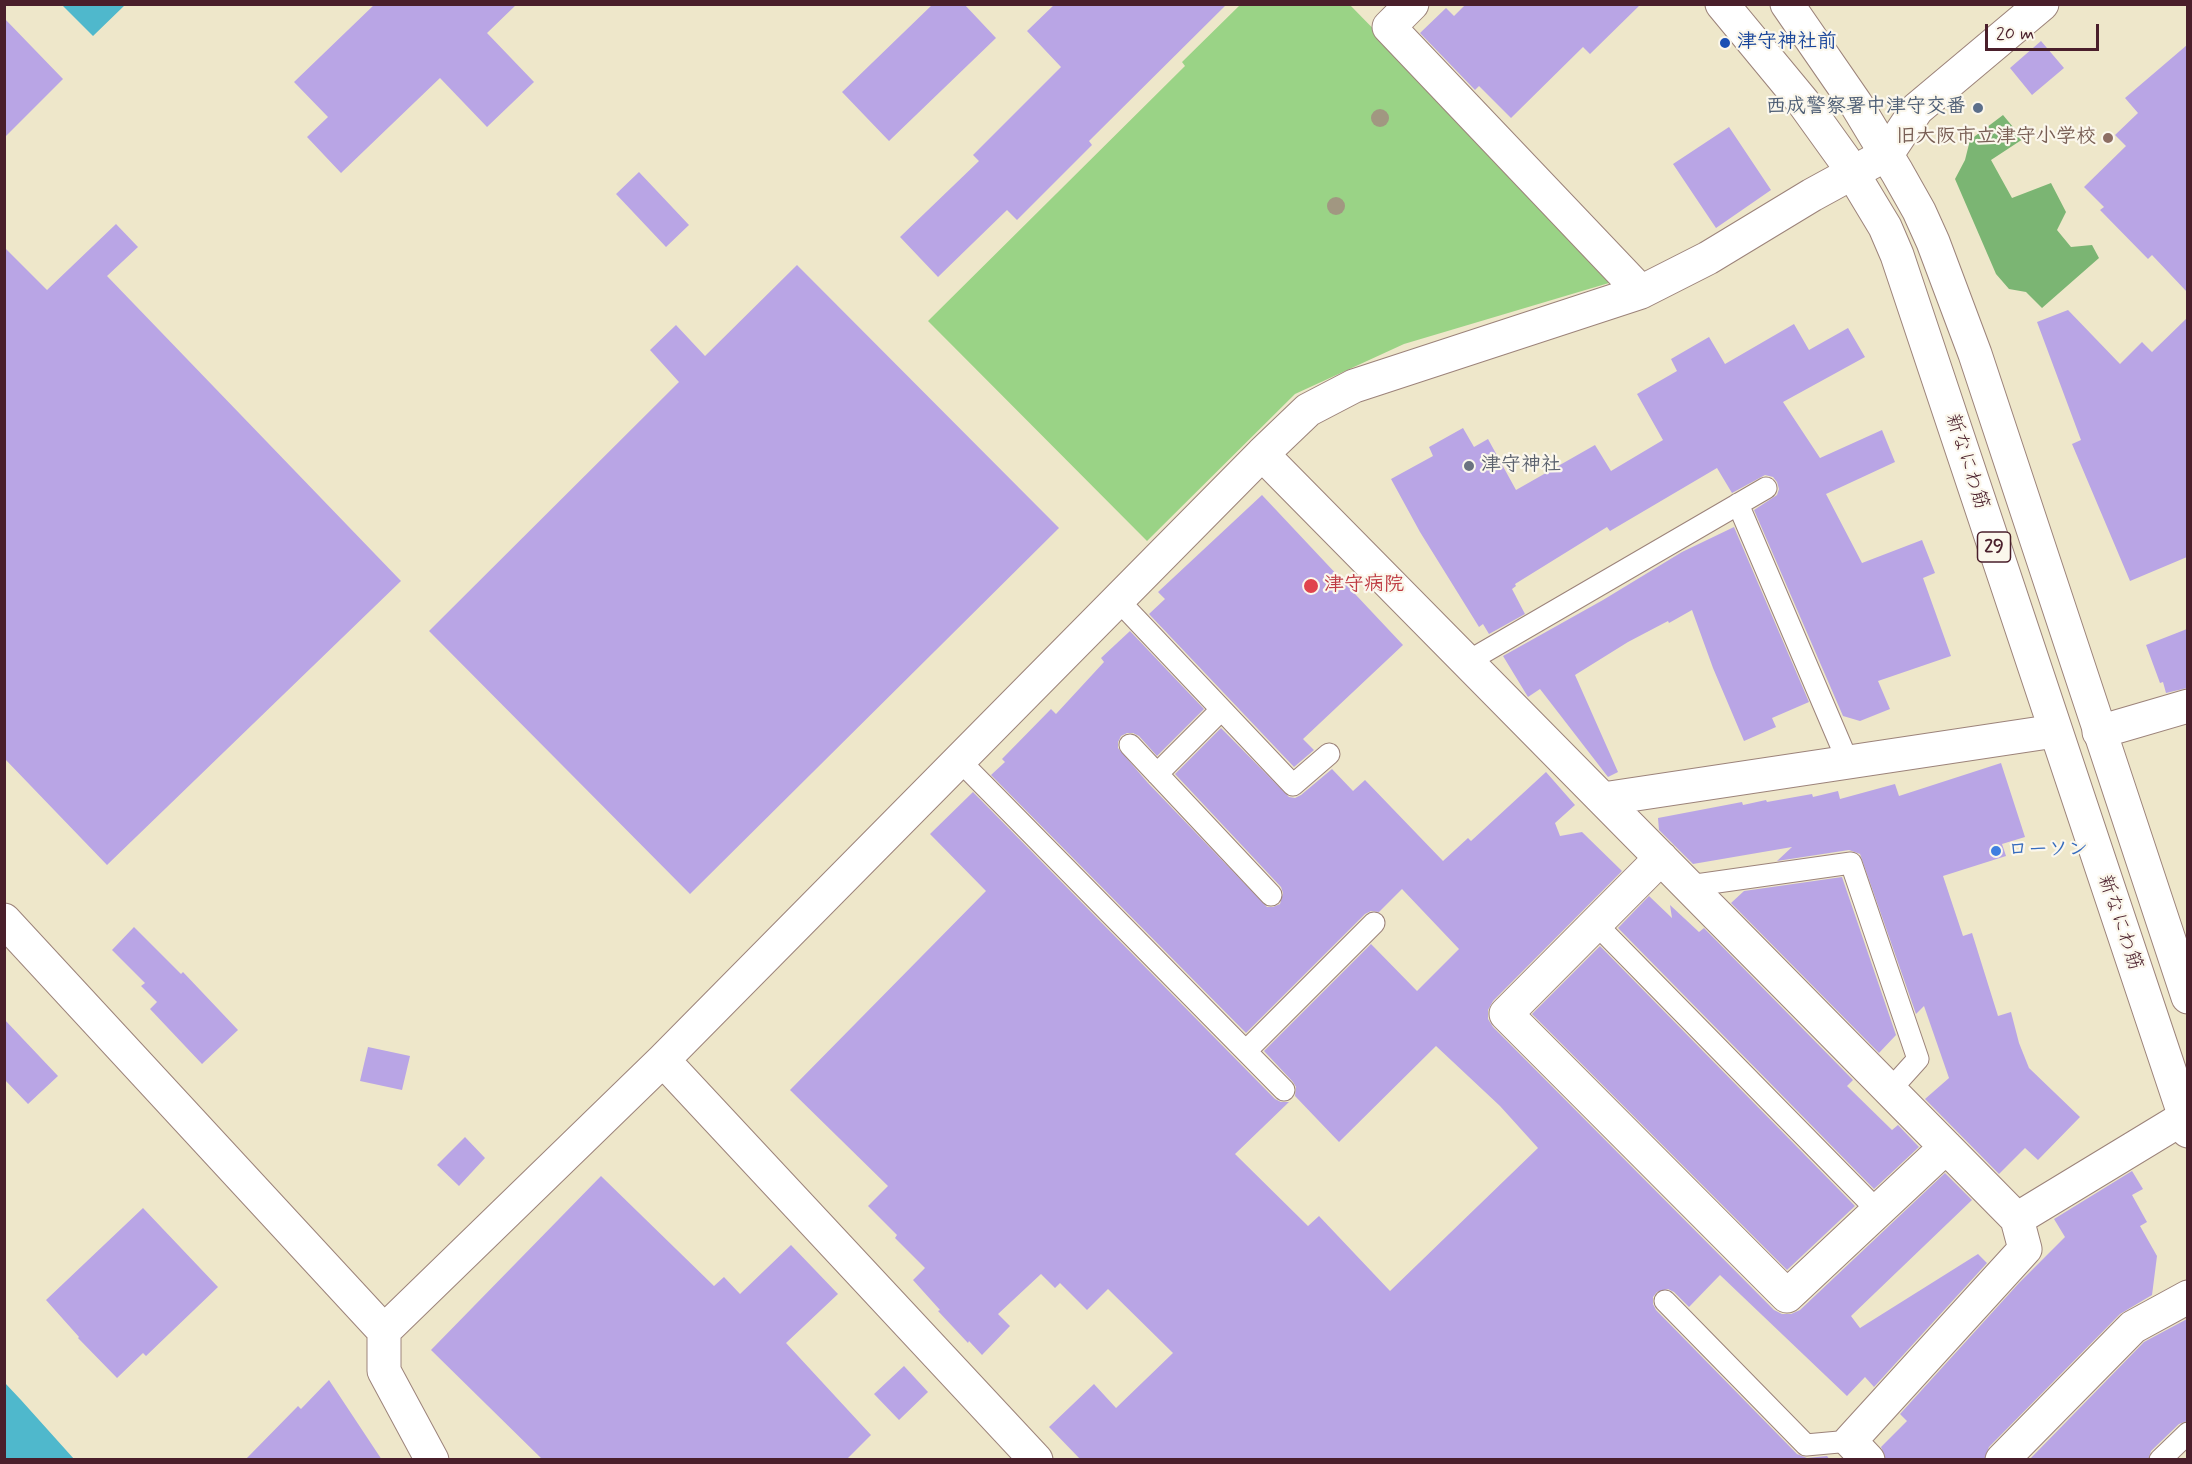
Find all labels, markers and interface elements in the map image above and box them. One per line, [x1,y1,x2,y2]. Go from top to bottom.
scale bar [1988,12,2102,50]
text: 20 m [1996,22,2034,46]
place label: 津守神社前 [1737,31,1837,55]
marker: 津守神社前 [1718,36,1732,50]
place label: 西成警察署中津守交番 [1766,96,1966,120]
marker: 西成警察署中津守交番 [1971,101,1985,115]
place label: 旧大阪市立津守小学校 [1896,126,2096,150]
marker: 旧大阪市立津守小学校 [2101,131,2115,145]
street label: 新なにわ筋 [1939,411,1993,513]
place label: 津守神社 [1481,454,1561,478]
marker: 津守神社 [1462,459,1476,473]
road number: 29 [1978,532,2010,562]
place label: 津守病院 [1324,574,1404,598]
marker: 津守病院 [1302,577,1320,595]
place label: ローソン [2008,839,2088,863]
marker: ローソン [1989,844,2003,858]
street label: 新なにわ筋 [2091,872,2147,974]

